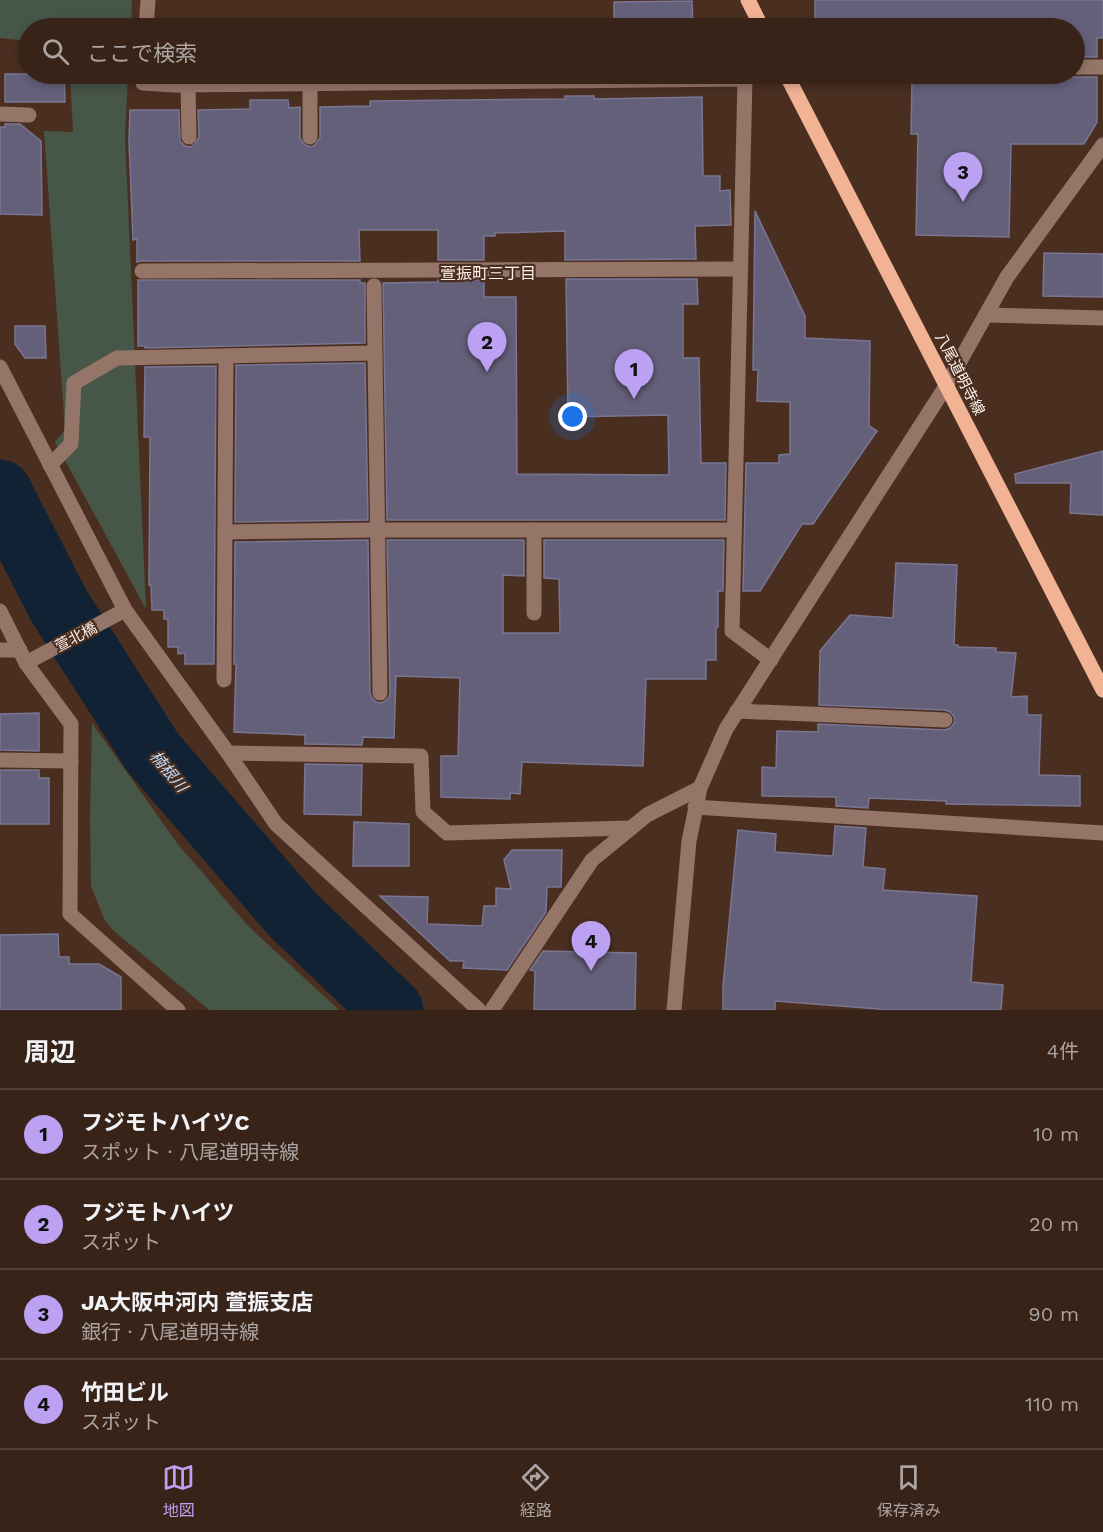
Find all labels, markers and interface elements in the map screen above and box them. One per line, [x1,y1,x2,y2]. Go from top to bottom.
search box [18,18,1085,84]
icon: search [39,35,72,68]
text: ここで検索 [87,41,197,66]
pin: 3 [944,152,982,202]
district label: 萱振町三丁目 [440,264,536,283]
pin: 2 [468,322,506,372]
street label: 八尾道明寺線 [932,330,988,418]
pin: 1 [614,350,654,399]
your location [558,402,587,431]
street label: 萱北橋 [52,618,100,656]
water label: 楠根川 [146,747,193,797]
pin: 4 [572,922,610,971]
text: 周辺 [24,1037,76,1067]
text: 4件 [1047,1039,1079,1063]
text: フジモトハイツC [81,1110,250,1135]
text: 1 [39,1122,48,1146]
text: 10 m [1033,1122,1079,1146]
text: スポット · 八尾道明寺線 [81,1140,299,1164]
text: フジモトハイツ [81,1200,235,1225]
text: 2 [38,1212,49,1236]
text: 20 m [1029,1212,1079,1236]
text: スポット [81,1230,161,1254]
text: JA大阪中河内 萱振支店 [81,1290,313,1315]
text: 3 [38,1302,49,1326]
text: 90 m [1028,1302,1079,1326]
text: 銀行 · 八尾道明寺線 [81,1320,259,1344]
text: 竹田ビル [81,1380,169,1405]
text: 4 [37,1392,50,1416]
text: 110 m [1025,1392,1079,1416]
text: スポット [81,1410,161,1434]
tab: 地図 [162,1461,195,1521]
tab: 経路 [519,1461,552,1521]
tab: 保存済み [877,1461,941,1521]

